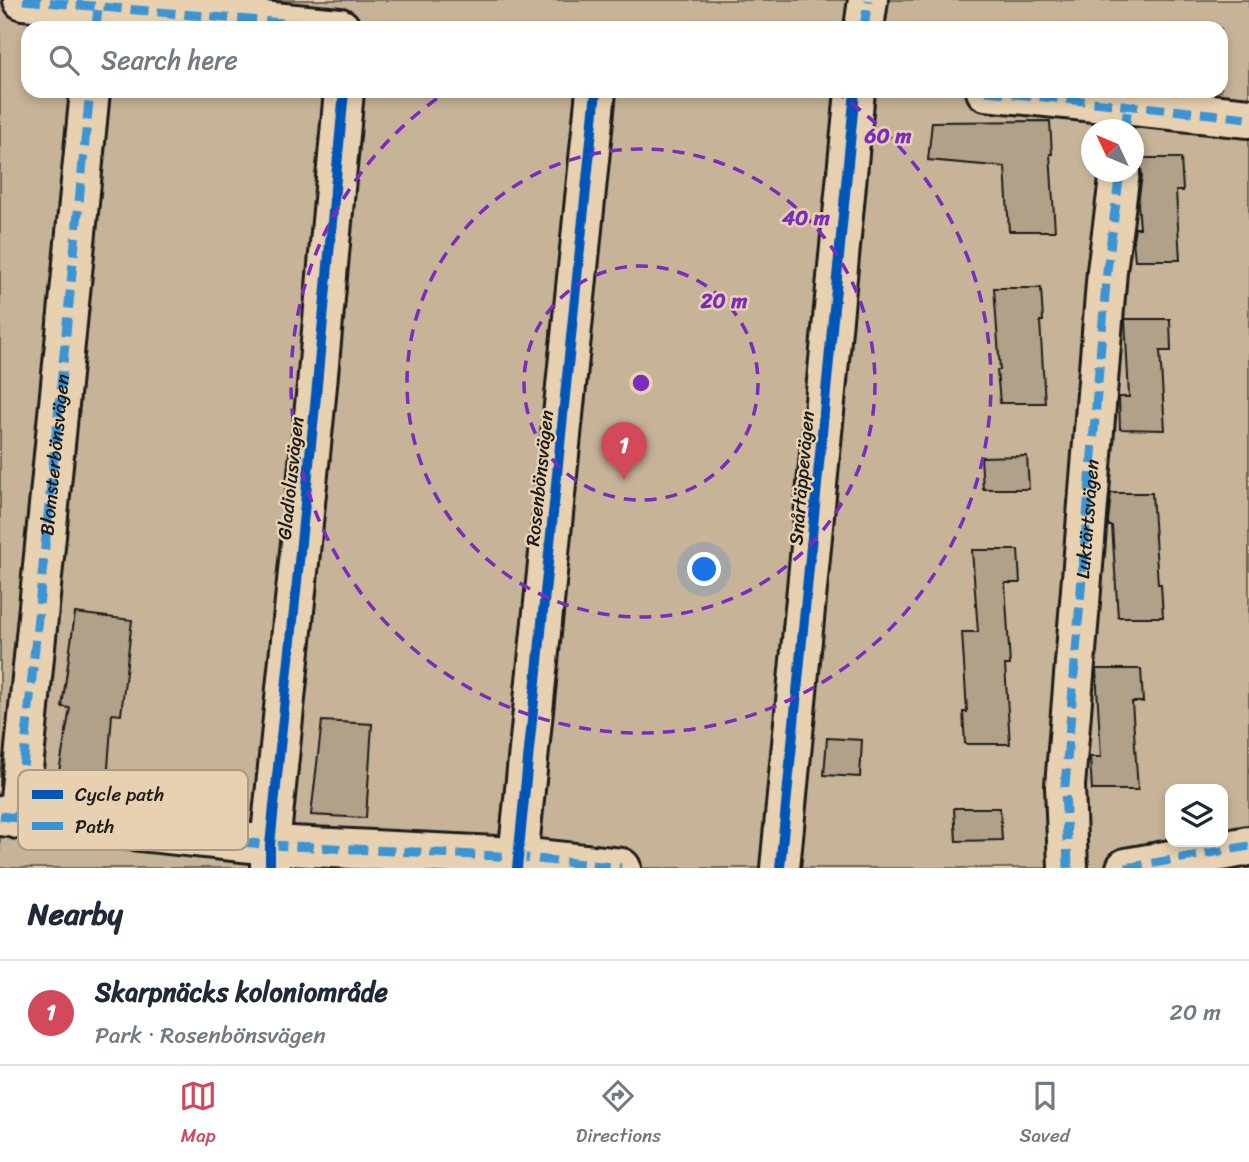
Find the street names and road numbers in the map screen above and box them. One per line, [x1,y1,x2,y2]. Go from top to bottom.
street label: Blomsterbönsvägen [30,372,79,537]
street label: Rosenbönsvägen [516,408,563,548]
street label: Snårtäppevägen [779,410,824,546]
street label: Gladiolusvägen [268,415,313,541]
street label: Luktärtsvägen [1066,458,1109,580]

